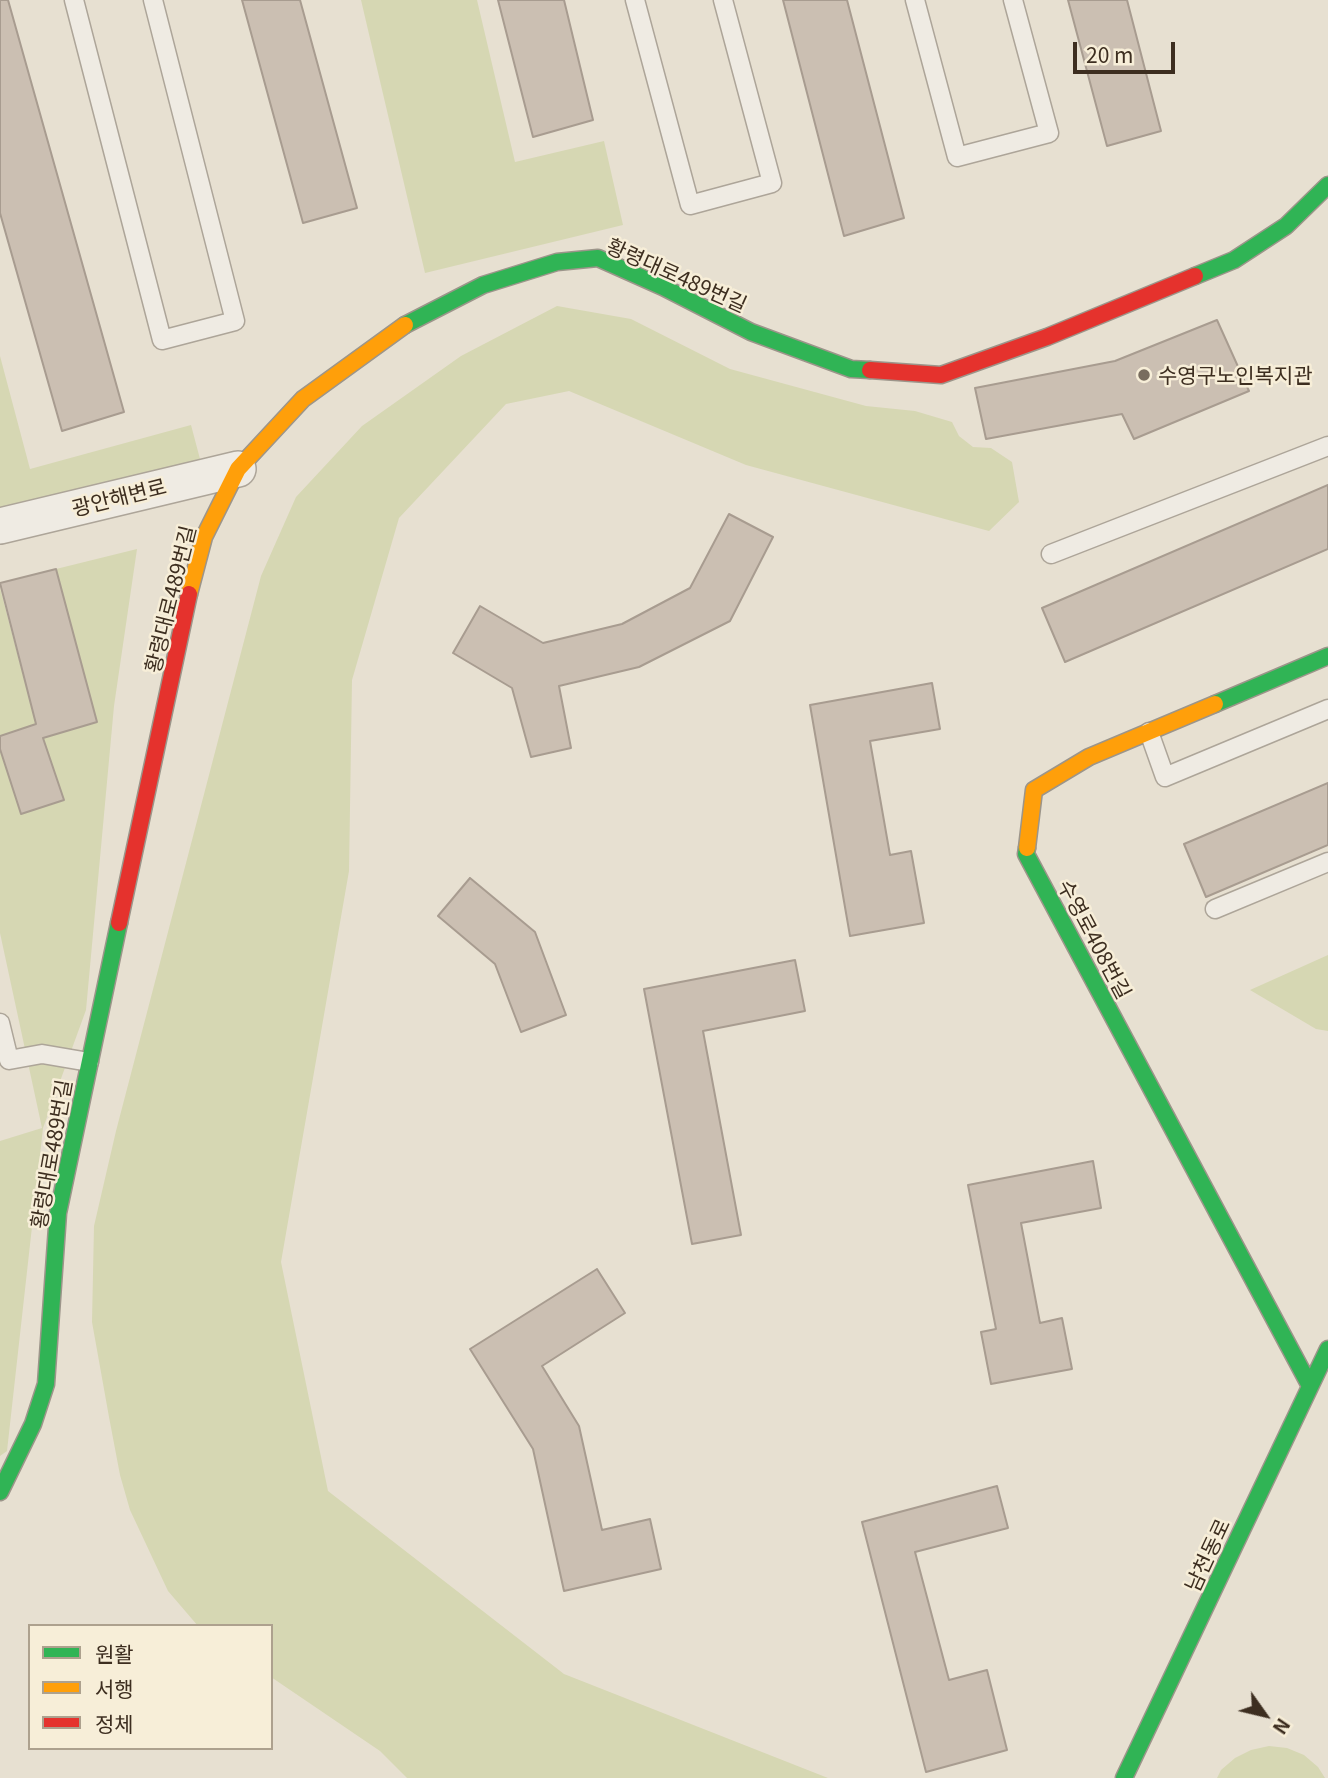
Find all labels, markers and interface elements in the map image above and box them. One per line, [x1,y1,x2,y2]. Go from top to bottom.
scale bar [1076,28,1178,72]
text: 20 m [1086,39,1133,69]
street label: 황령대로489번길 [603,233,751,317]
place label: 수영구노인복지관 [1158,362,1313,388]
marker: 수영구노인복지관 [1136,367,1152,383]
street label: 광안해변로 [69,473,169,521]
street label: 황령대로489번길 [140,523,200,675]
street label: 수영로408번길 [1053,875,1137,1003]
street label: 황령대로489번길 [25,1078,77,1230]
street label: 남천동로 [1179,1515,1235,1595]
legend [28,1624,273,1750]
text: 원활 [95,1638,134,1668]
text: 서행 [95,1673,134,1703]
north arrow [1230,1680,1300,1750]
text: 정체 [95,1708,134,1738]
text: N [1268,1714,1298,1740]

